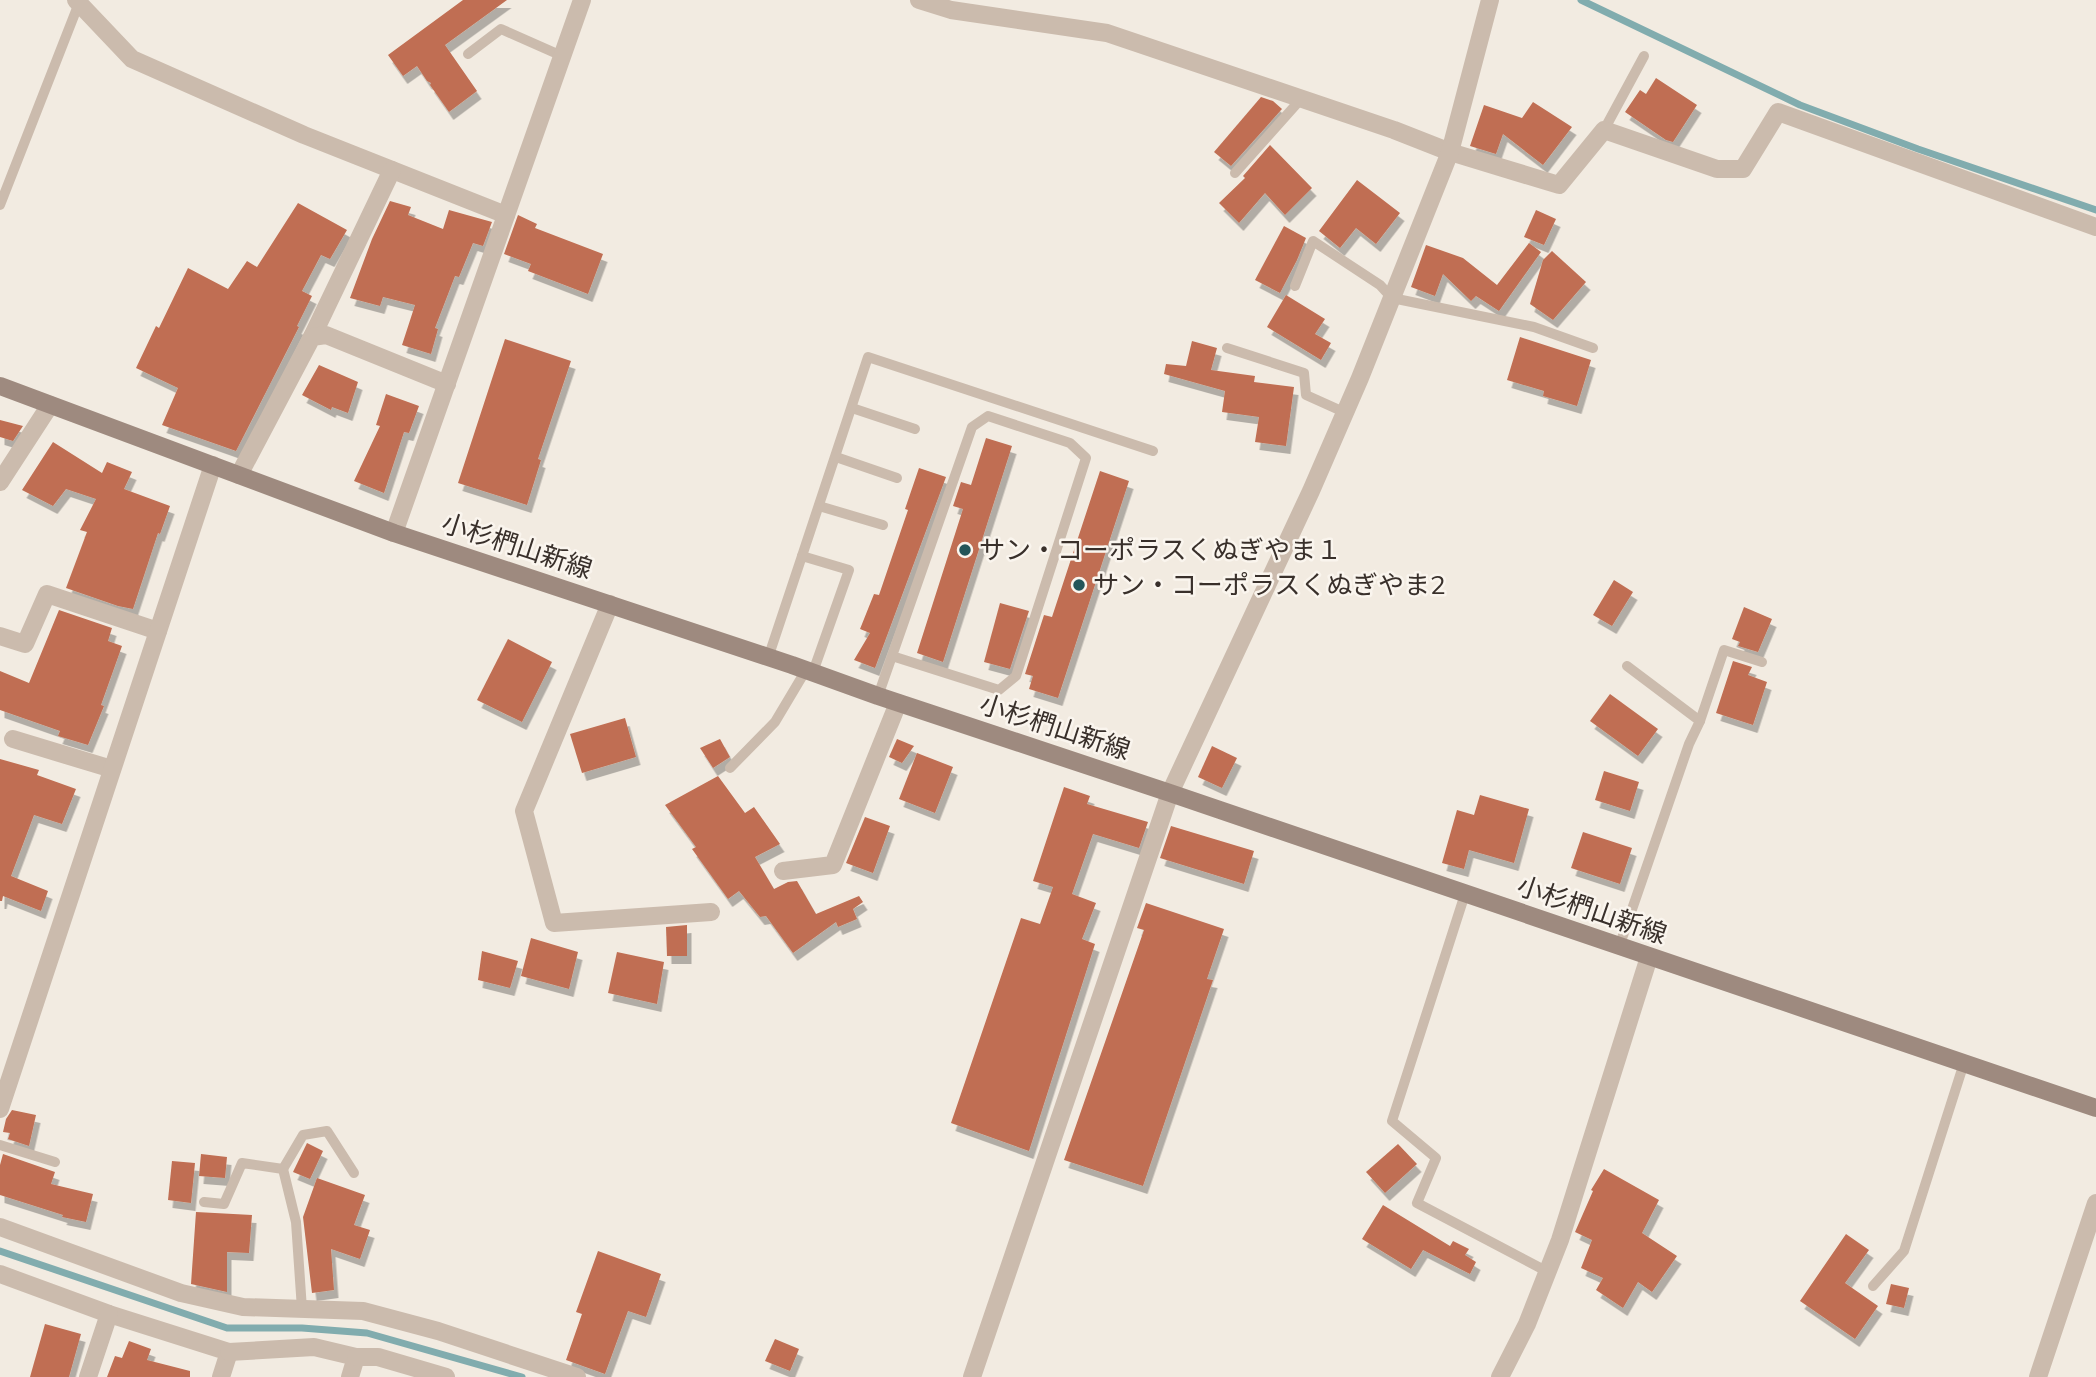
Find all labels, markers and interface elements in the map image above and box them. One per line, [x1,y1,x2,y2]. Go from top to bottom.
street label: 小杉椚山新線 [438,506,596,585]
place label: サン・コーポラスくぬぎやま１ [979,533,1342,566]
marker: サン・コーポラスくぬぎやま１ [957,542,973,558]
place label: サン・コーポラスくぬぎやま2 [1093,568,1446,601]
marker: サン・コーポラスくぬぎやま2 [1071,577,1087,593]
street label: 小杉椚山新線 [976,687,1134,766]
street label: 小杉椚山新線 [1513,869,1671,951]

